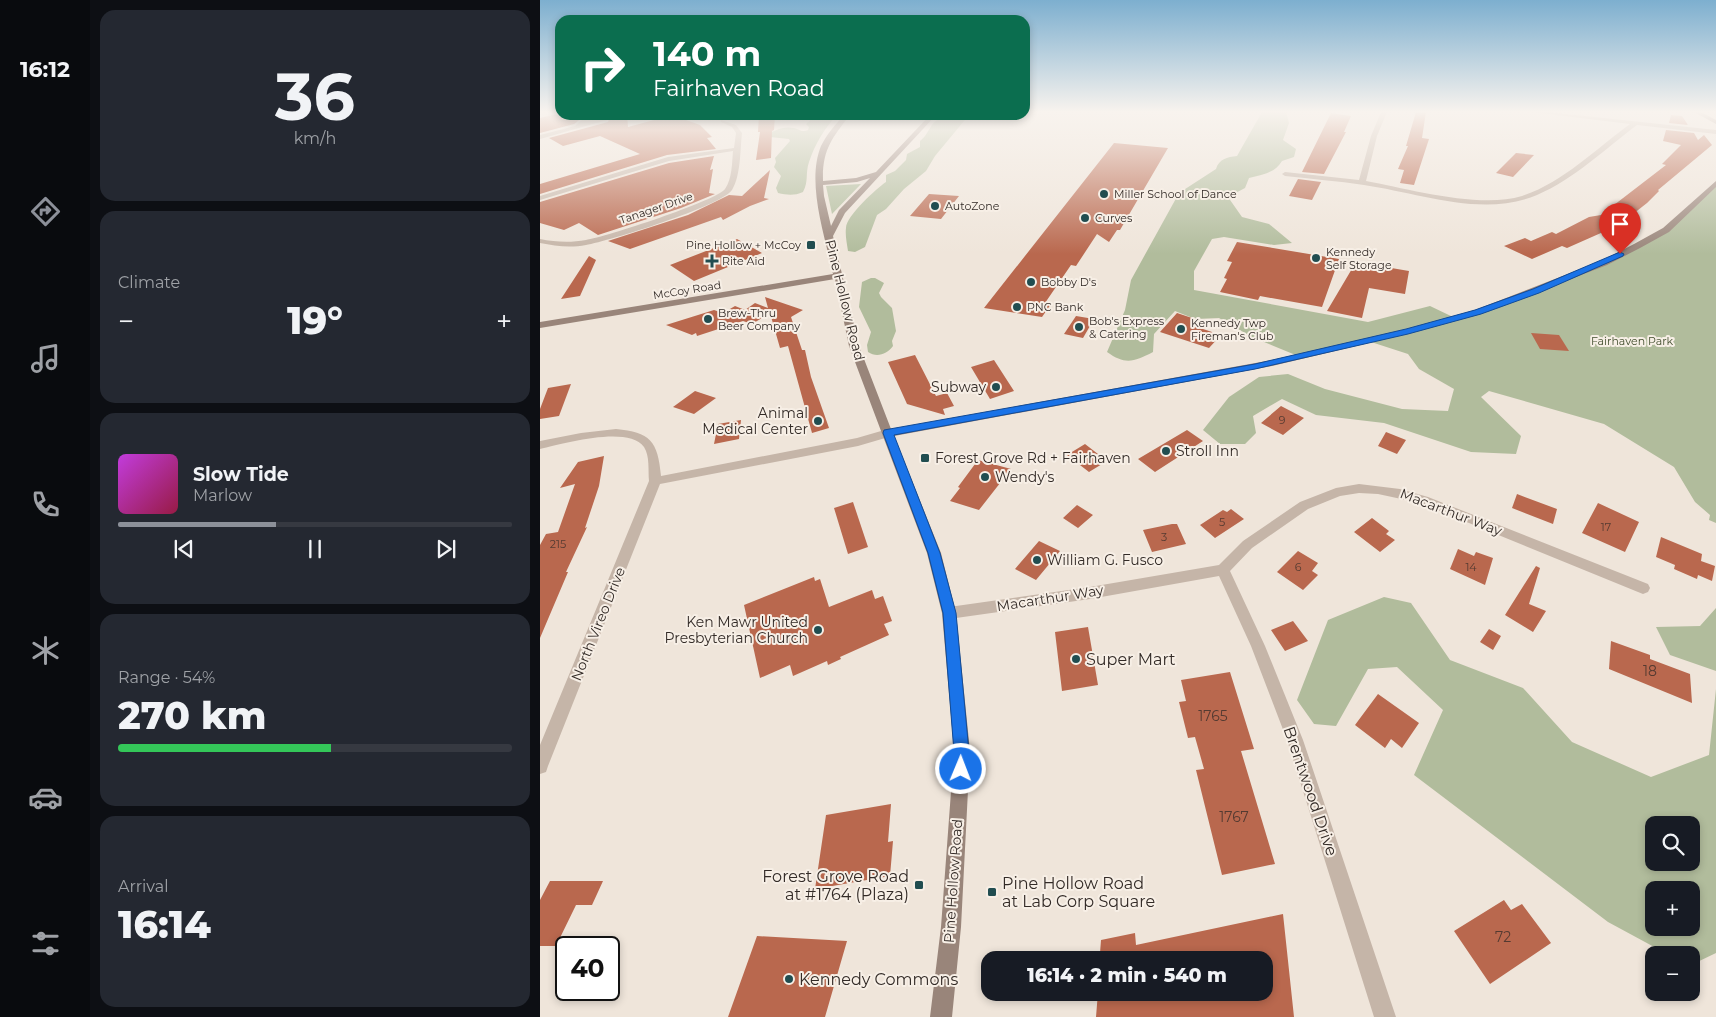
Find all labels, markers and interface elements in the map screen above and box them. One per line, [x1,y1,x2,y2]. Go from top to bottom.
text: 140 m [653,32,761,75]
icon: right [570,35,635,100]
text: 16:12 [20,56,70,83]
text: 36 [275,57,355,136]
text: Fairhaven Road [653,75,825,102]
text: km/h [294,129,336,148]
place label: Miller School of Dance [1114,187,1237,201]
marker: Miller School of Dance [1098,188,1110,200]
street label: Tanager Drive [617,189,695,227]
icon: directions [28,194,63,229]
place label: AutoZone [945,199,1000,213]
marker: AutoZone [929,200,941,212]
pin [1599,203,1641,254]
icon: arrive [1606,210,1634,238]
place label: Curves [1095,211,1133,225]
marker: Curves [1079,212,1091,224]
place label: Pine Hollow + McCoy [686,238,801,252]
street label: Pine Hollow Road [821,238,869,362]
marker: Pine Hollow + McCoy [805,239,817,251]
place label: Kennedy Self Storage [1326,245,1392,272]
marker: Kennedy Self Storage [1310,252,1322,264]
place label: Rite Aid [722,254,765,268]
marker: Rite Aid [706,255,718,267]
text: Climate [118,273,180,292]
place label: Bobby D's [1041,275,1097,289]
marker: Bobby D's [1025,276,1037,288]
street label: McCoy Road [652,278,722,302]
text: 19° [287,297,343,344]
place label: PNC Bank [1027,300,1084,314]
marker: PNC Bank [1011,301,1023,313]
text: − [118,304,134,338]
text: + [496,304,512,338]
place label: Brew-Thru Beer Company [718,306,800,333]
marker: Brew-Thru Beer Company [702,313,714,325]
place label: Bob's Express & Catering [1089,314,1165,341]
place label: Kennedy Twp Fireman's Club [1191,316,1274,343]
marker: Bob's Express & Catering [1073,321,1085,333]
marker: Kennedy Twp Fireman's Club [1175,323,1187,335]
park label: Fairhaven Park [1591,334,1674,348]
icon: music [28,341,63,376]
place label: Subway [931,378,986,396]
marker: Subway [990,381,1002,393]
place label: Animal Medical Center [702,404,808,438]
house number: 9 [1279,413,1286,427]
marker: Animal Medical Center [812,415,824,427]
place label: Stroll Inn [1176,442,1239,460]
marker: Stroll Inn [1160,445,1172,457]
place label: Forest Grove Rd + Fairhaven [935,449,1131,467]
marker: Forest Grove Rd + Fairhaven [919,452,931,464]
text: Slow Tide [193,463,289,486]
place label: Wendy's [995,468,1055,486]
marker: Wendy's [979,471,991,483]
street label: Macarthur Way [1397,484,1505,540]
text: Marlow [193,486,252,505]
icon: phone [28,487,63,522]
house number: 5 [1219,515,1225,529]
house number: 17 [1601,520,1611,534]
house number: 3 [1161,530,1167,544]
icon: previous [170,535,198,563]
icon: pause [301,535,329,563]
icon: next [432,535,460,563]
house number: 215 [550,537,566,551]
place label: William G. Fusco [1047,551,1163,569]
marker: William G. Fusco [1031,554,1043,566]
house number: 6 [1295,560,1302,574]
house number: 14 [1465,560,1477,574]
street label: North Vireo Drive [567,564,629,684]
street label: Macarthur Way [995,581,1105,615]
place label: Ken Mawr United Presbyterian Church [665,613,808,647]
marker: Ken Mawr United Presbyterian Church [812,624,824,636]
icon: climate [28,633,63,668]
place label: Super Mart [1086,650,1176,669]
marker: Super Mart [1070,653,1082,665]
house number: 18 [1643,662,1657,680]
text: Range · 54% [118,668,215,687]
text: 270 km [118,692,266,739]
house number: 1765 [1198,707,1228,725]
street label: Brentwood Drive [1279,724,1342,859]
position arrow [934,742,986,794]
icon: car [28,780,63,815]
house number: 1767 [1219,808,1249,826]
map controls [1645,816,1700,1001]
button: search [1645,816,1700,871]
street label: Pine Hollow Road [940,818,966,944]
place label: Forest Grove Road at #1764 (Plaza) [762,867,909,904]
place label: Pine Hollow Road at Lab Corp Square [1002,874,1155,911]
text: Arrival [118,877,168,896]
marker: Forest Grove Road at #1764 (Plaza) [913,879,925,891]
button: + [1645,881,1700,936]
marker: Pine Hollow Road at Lab Corp Square [986,886,998,898]
text: 16:14 [118,901,211,948]
icon: filters [28,926,63,961]
house number: 72 [1495,928,1511,946]
speed limit sign: 40 [555,936,620,1001]
button: − [1645,946,1700,1001]
text: 16:14 · 2 min · 540 m [1027,964,1227,987]
place label: Kennedy Commons [799,970,958,989]
marker: Kennedy Commons [783,973,795,985]

